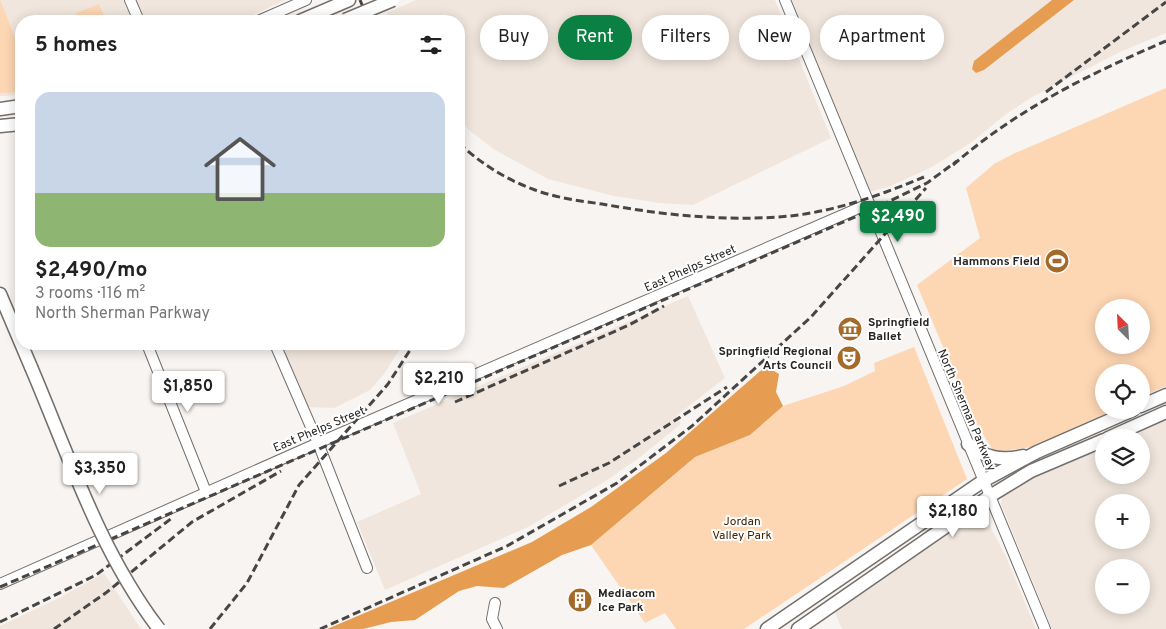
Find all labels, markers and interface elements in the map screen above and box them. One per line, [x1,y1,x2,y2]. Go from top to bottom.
chip: Buy [480,15,548,60]
chip: Rent [558,15,632,60]
chip: Filters [642,15,729,60]
chip: New [739,15,810,60]
chip: Apartment [820,15,944,60]
icon: filters [417,31,445,59]
text: 5 homes [35,32,118,59]
icon: home [195,124,285,214]
pin: $2,490 [857,200,939,243]
text: $2,490 [871,207,925,227]
street label: East Phelps Street [642,242,739,296]
sports icon: Hammons Field [1044,248,1070,274]
place label: Hammons Field [953,254,1040,270]
text: $2,490/mo [35,257,147,284]
text: 3 rooms · 116 m² [35,284,145,304]
north arrow [1095,299,1150,354]
map controls [1095,299,1150,614]
text: North Sherman Parkway [35,304,210,324]
place label: Springfield Ballet [868,315,929,345]
museum icon: Springfield Ballet [837,316,863,342]
place label: Springfield Regional Arts Council [718,344,832,374]
theatre icon: Springfield Regional Arts Council [836,345,862,371]
street label: North Sherman Parkway [933,347,999,474]
pin: $2,210 [398,362,480,405]
button: locate [1095,364,1150,419]
text: $2,210 [414,369,464,389]
pin: $1,850 [147,370,229,413]
text: $1,850 [163,377,213,397]
street label: East Phelps Street [271,403,368,457]
button: layers [1095,429,1150,484]
pin: $3,350 [59,452,141,495]
text: $3,350 [74,459,126,479]
button: + [1095,494,1150,549]
pin: $2,180 [912,496,994,538]
text: $2,180 [928,502,978,522]
park label: Jordan Valley Park [712,514,772,544]
button: − [1095,559,1150,614]
place label: Mediacom Ice Park [598,586,655,616]
building icon: Mediacom Ice Park [567,587,593,613]

